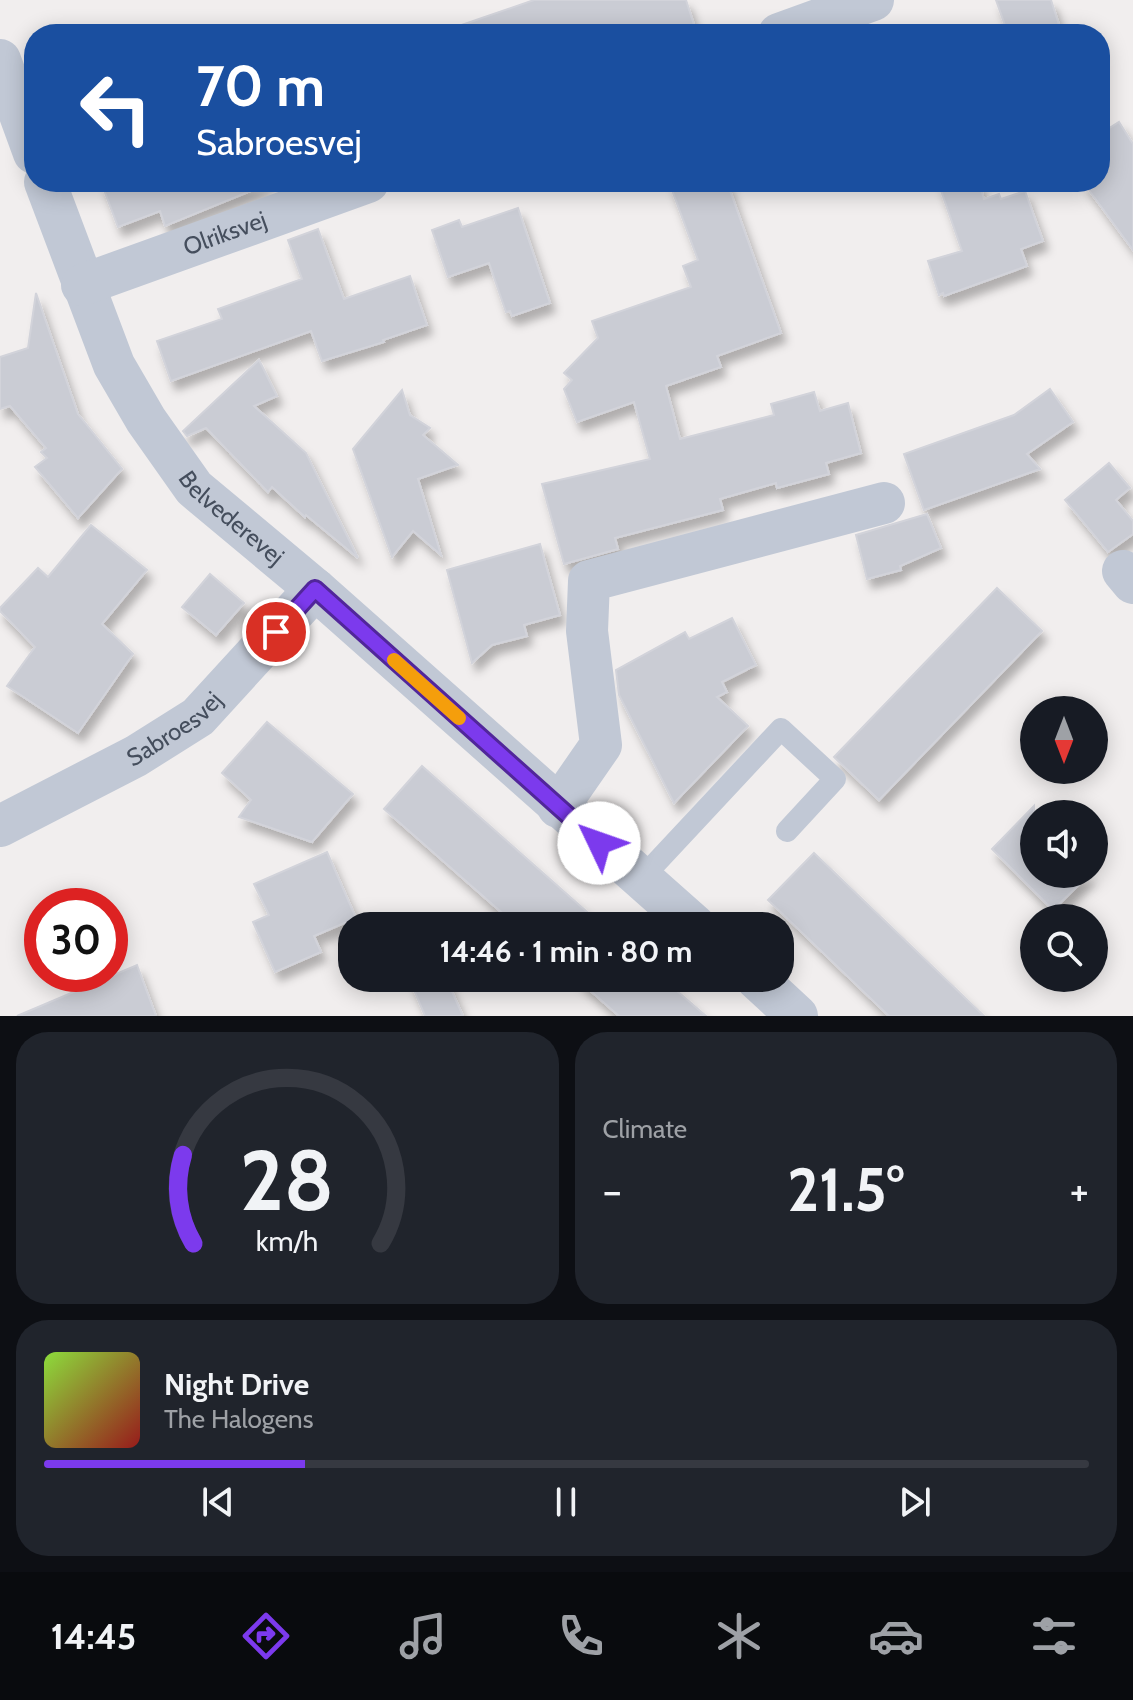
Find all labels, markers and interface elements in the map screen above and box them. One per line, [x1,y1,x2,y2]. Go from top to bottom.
text: 70 m [196,52,325,120]
icon: left [64,56,168,160]
text: Sabroesvej [196,120,362,164]
street label: Olriksvej [179,205,270,261]
street label: Belvederevej [172,465,290,571]
pin [242,598,310,666]
icon: arrive [254,610,298,654]
street label: Sabroesvej [122,685,228,772]
north arrow [1020,696,1108,784]
map controls [1020,696,1108,992]
button: sound [1020,800,1108,888]
position arrow [557,801,641,885]
speed limit sign: 30 [24,888,128,992]
button: search [1020,904,1108,992]
text: 14:46 · 1 min · 80 m [440,933,692,970]
text: Climate [603,1113,687,1145]
text: 28 [240,1130,334,1231]
text: 21.5° [787,1153,904,1226]
text: − [603,1164,622,1217]
text: + [1070,1164,1089,1217]
text: km/h [256,1223,319,1258]
text: Night Drive [164,1366,309,1403]
text: The Halogens [164,1403,313,1435]
icon: previous [196,1480,240,1524]
icon: pause [544,1480,588,1524]
icon: next [893,1480,937,1524]
icon: directions [238,1608,294,1664]
icon: music [395,1608,451,1664]
icon: phone [553,1608,609,1664]
icon: climate [711,1608,767,1664]
icon: car [868,1608,924,1664]
icon: filters [1026,1608,1082,1664]
text: 14:45 [51,1614,136,1658]

